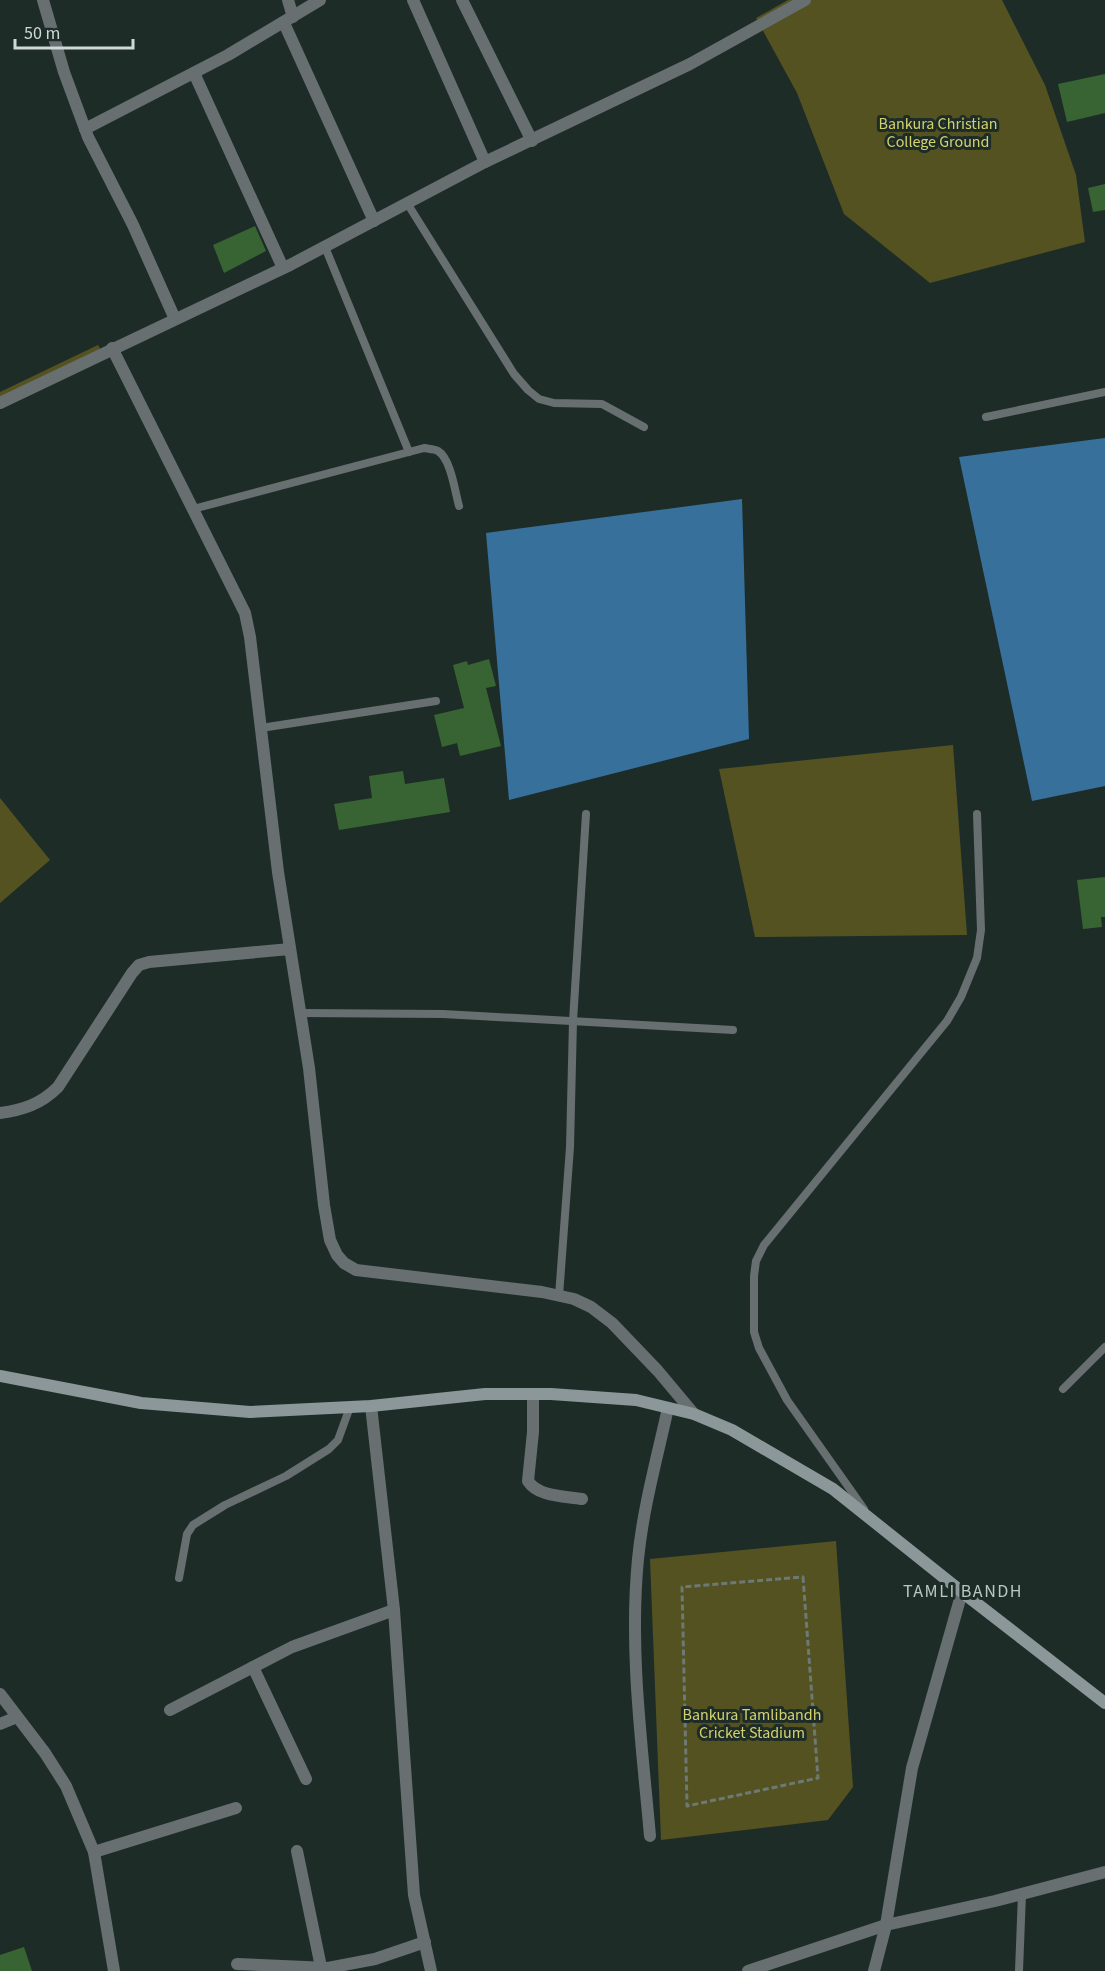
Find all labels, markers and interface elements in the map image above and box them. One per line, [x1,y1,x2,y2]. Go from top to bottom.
scale bar [15,12,134,50]
text: 50 m [24,21,60,46]
park label: Bankura Christian College Ground [879,113,997,153]
district label: TAMLI BANDH [903,1579,1023,1604]
park label: Bankura Tamlibandh Cricket Stadium [683,1704,821,1744]

